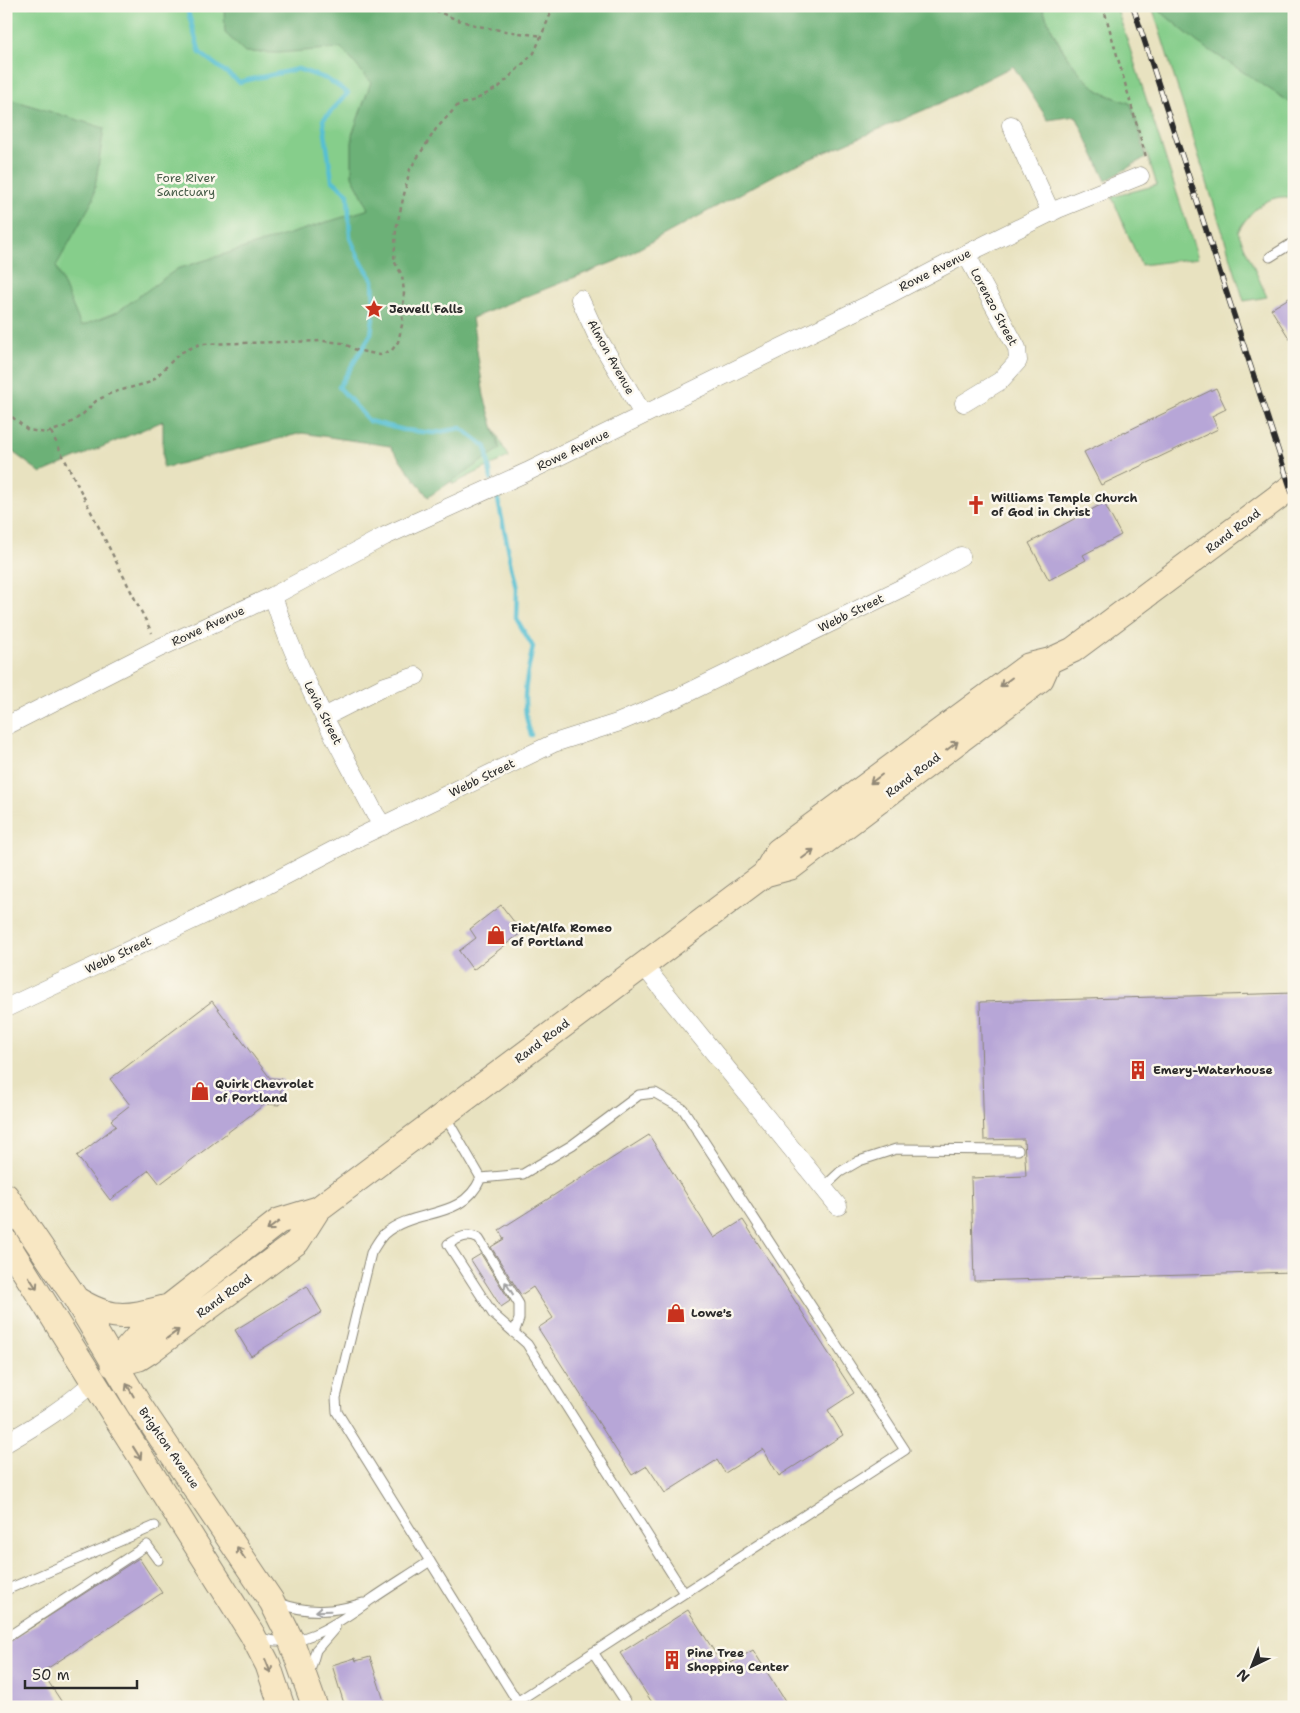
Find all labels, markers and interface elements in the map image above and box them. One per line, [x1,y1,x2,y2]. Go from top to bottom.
park label: Fore River Sanctuary [156,170,216,200]
street label: Rowe Avenue [896,245,974,295]
street label: Lorenzo Street [967,265,1021,349]
place icon: Jewell Falls [363,298,385,320]
place label: Jewell Falls [389,301,463,317]
street label: Almon Avenue [584,317,638,398]
street label: Rowe Avenue [534,425,612,474]
place label: Williams Temple Church of God in Christ [991,490,1138,520]
church icon: Williams Temple Church of God in Christ [965,494,987,516]
street label: Rand Road [1202,505,1264,557]
street label: Webb Street [815,590,887,636]
street label: Rowe Avenue [169,602,247,650]
one-way arrow [999,677,1013,687]
street label: Levia Street [300,678,346,748]
one-way arrow [945,741,959,751]
street label: Rand Road [882,749,944,801]
street label: Webb Street [446,755,518,801]
one-way arrow [869,774,883,784]
one-way arrow [801,849,815,859]
place label: Fiat/Alfa Romeo of Portland [511,920,612,950]
shop icon: Fiat/Alfa Romeo of Portland [485,924,507,946]
street label: Webb Street [82,933,154,977]
street label: Rand Road [511,1015,573,1067]
building icon: Emery-Waterhouse [1127,1059,1149,1081]
place label: Emery-Waterhouse [1153,1062,1273,1078]
place label: Quirk Chevrolet of Portland [215,1076,314,1106]
shop icon: Quirk Chevrolet of Portland [189,1080,211,1102]
one-way arrow [267,1220,280,1231]
street label: Rand Road [193,1270,255,1321]
one-way arrow [27,1276,38,1290]
one-way arrow [503,1281,513,1295]
shop icon: Lowe's [665,1302,687,1324]
place label: Lowe's [691,1305,732,1321]
one-way arrow [166,1329,180,1339]
one-way arrow [125,1382,135,1397]
street label: Brighton Avenue [135,1404,203,1492]
one-way arrow [132,1445,142,1459]
one-way arrow [236,1547,246,1561]
one-way arrow [315,1606,331,1615]
north arrow [1228,1640,1278,1690]
place label: Pine Tree Shopping Center [687,1645,790,1675]
building icon: Pine Tree Shopping Center [661,1649,683,1671]
scale bar [25,1658,138,1690]
one-way arrow [264,1658,273,1673]
text: 50 m [32,1665,70,1685]
text: N [1233,1665,1253,1686]

